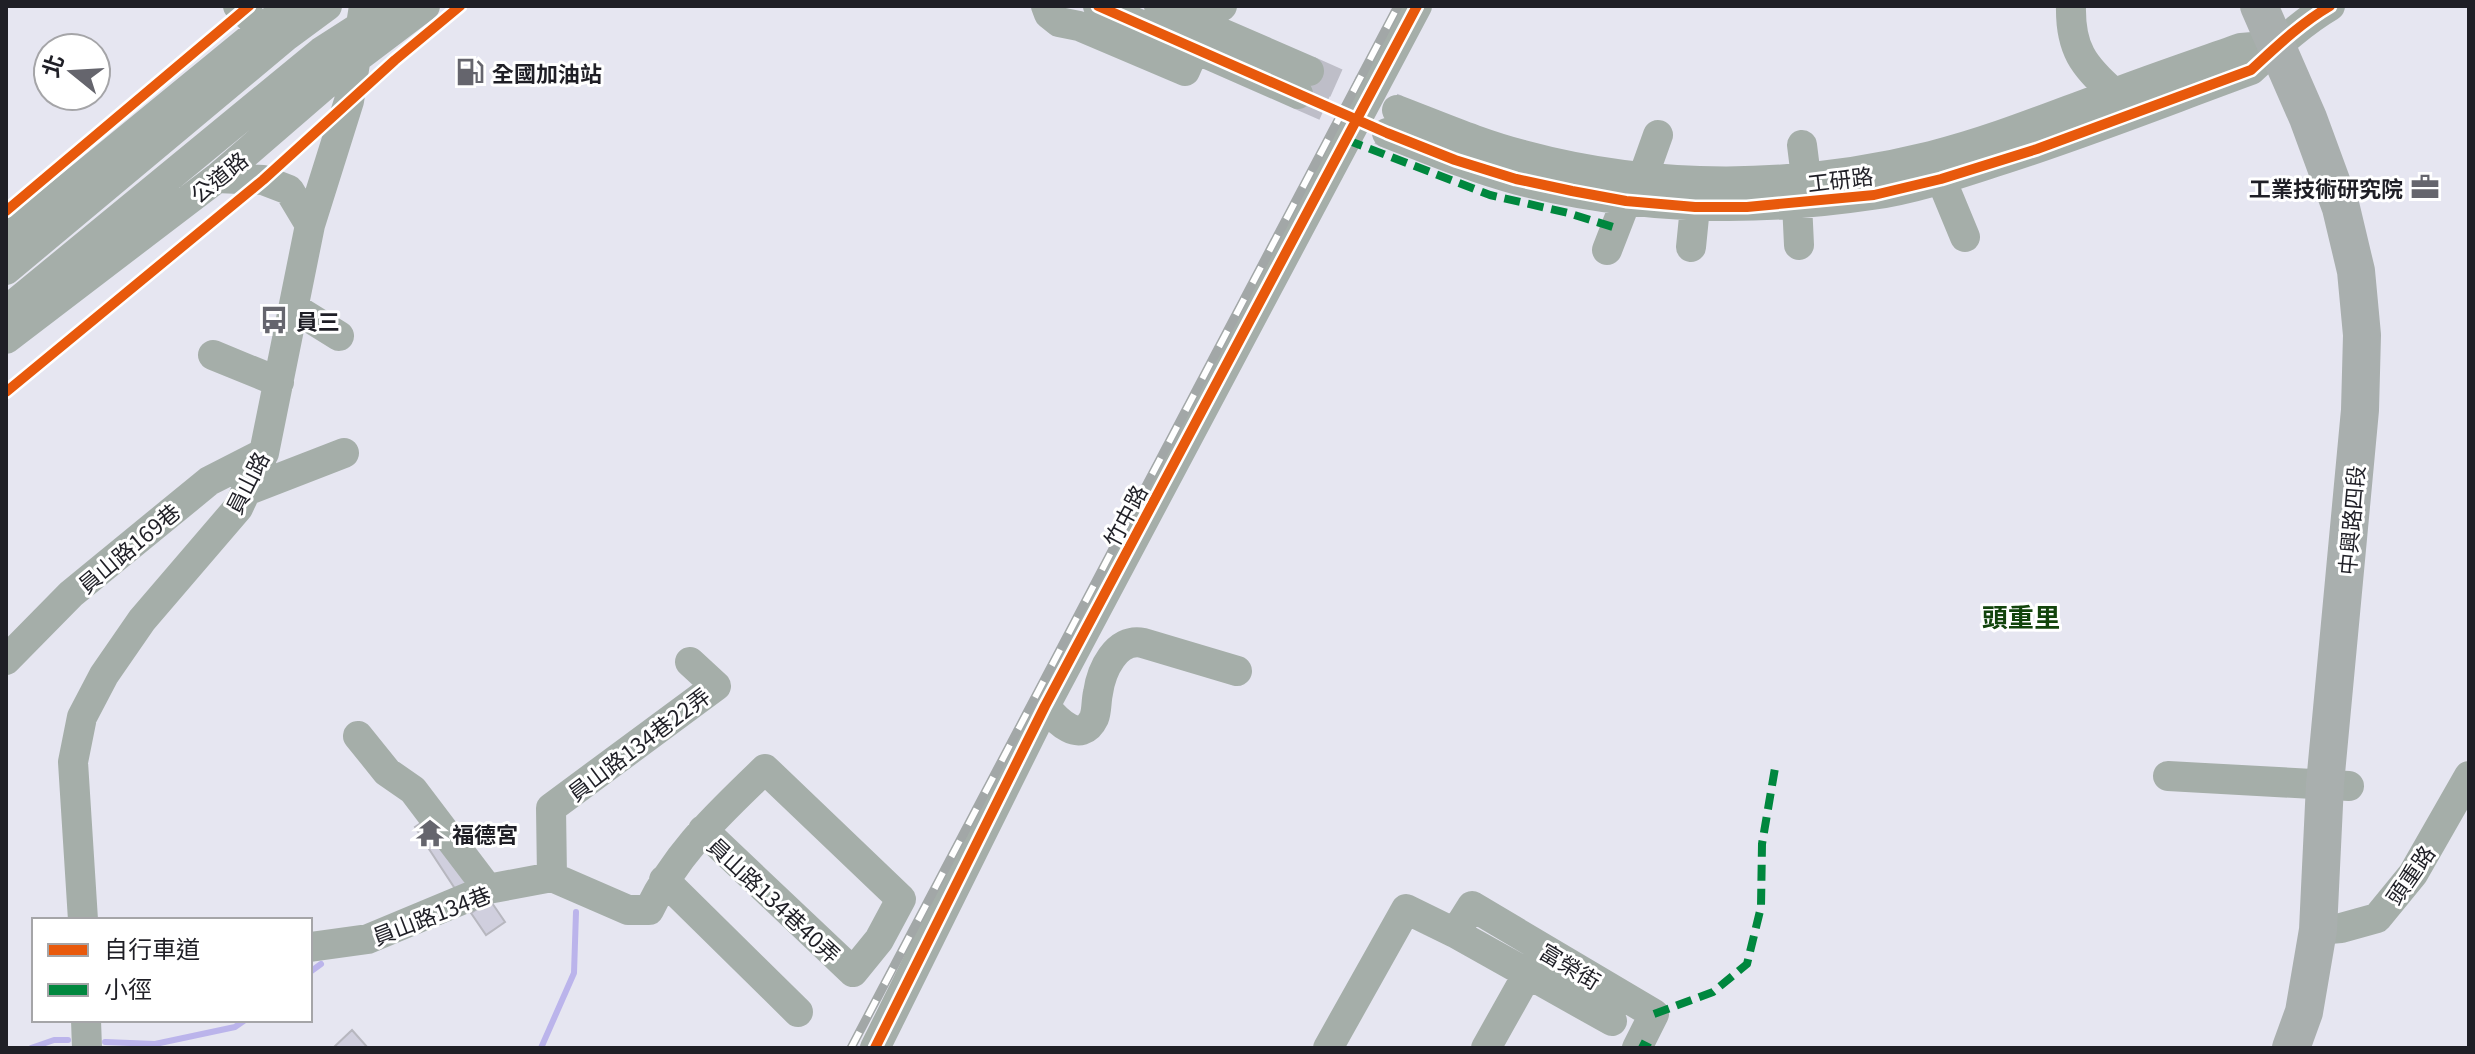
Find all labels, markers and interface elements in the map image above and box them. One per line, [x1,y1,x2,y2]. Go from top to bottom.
north arrow [32,32,112,112]
text: 北 [32,50,70,81]
place label: 全國加油站 [492,56,602,88]
fuel station icon: 全國加油站 [455,57,485,87]
street label: 公道路 [182,143,254,209]
street label: 工研路 [1805,158,1875,198]
place label: 工業技術研究院 [2249,171,2403,203]
office icon: 工業技術研究院 [2410,172,2440,202]
place label: 員三 [296,304,340,336]
bus stop icon: 員三 [259,305,289,335]
street label: 員山路 [217,445,275,519]
street label: 中興路四段 [2329,464,2371,576]
street label: 竹中路 [1094,478,1154,552]
street label: 員山路169巷 [70,495,186,599]
district label: 頭重里 [1982,597,2060,634]
street label: 員山路134巷22弄 [560,679,716,807]
place label: 福德宮 [452,817,518,849]
temple icon: 福德宮 [415,818,445,848]
street label: 員山路134巷40弄 [702,829,848,969]
street label: 頭重路 [2377,838,2441,910]
street label: 員山路134巷 [367,877,495,951]
legend [32,918,312,1022]
text: 自行車道 [104,930,200,965]
street label: 富榮街 [1534,934,1608,996]
text: 小徑 [104,970,152,1005]

